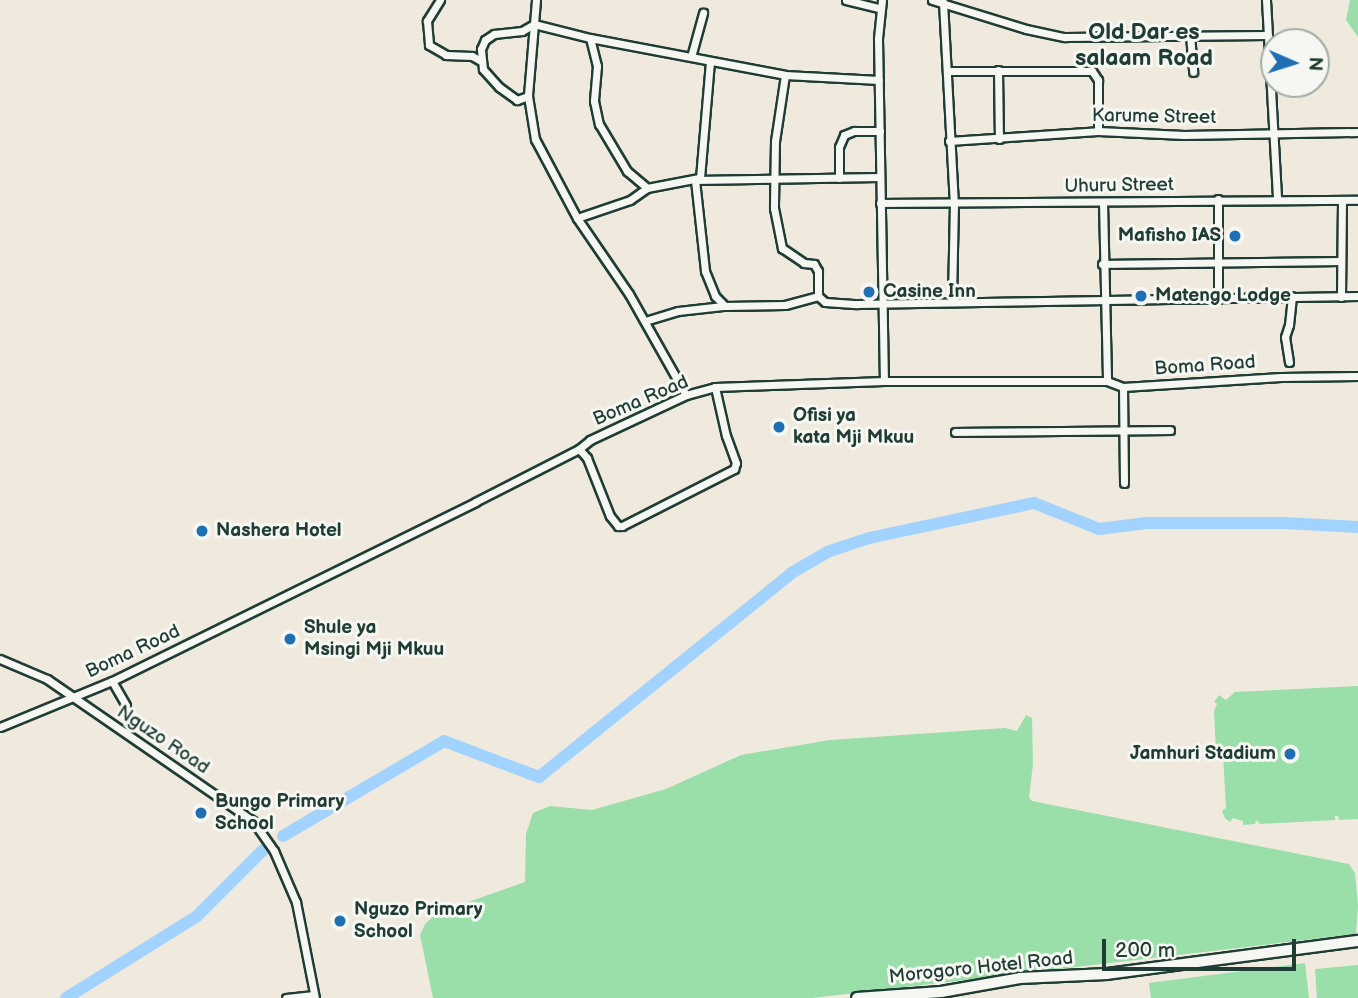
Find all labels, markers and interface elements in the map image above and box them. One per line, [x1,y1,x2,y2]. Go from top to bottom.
district label: Old Dar es salaam Road [1075,18,1213,72]
north arrow [1260,28,1330,98]
text: N [1303,56,1326,72]
street label: Karume Street [1092,105,1216,129]
street label: Uhuru Street [1064,174,1174,198]
place label: Mafisho IAS [1118,225,1221,247]
marker: Mafisho IAS [1227,228,1243,244]
place label: Casine Inn [883,281,976,303]
marker: Casine Inn [861,284,877,300]
place label: Matengo Lodge [1155,285,1291,307]
marker: Matengo Lodge [1133,288,1149,304]
street label: Boma Road [1154,351,1256,381]
street label: Boma Road [590,371,692,431]
place label: Ofisi ya kata Mji Mkuu [793,405,914,449]
marker: Ofisi ya kata Mji Mkuu [771,419,787,435]
place label: Nashera Hotel [216,520,342,542]
marker: Nashera Hotel [194,523,210,539]
place label: Shule ya Msingi Mji Mkuu [304,617,444,661]
street label: Boma Road [82,620,184,684]
marker: Shule ya Msingi Mji Mkuu [282,631,298,647]
street label: Nguzo Road [112,701,214,779]
place label: Jamhuri Stadium [1130,743,1276,765]
marker: Jamhuri Stadium [1282,746,1298,762]
place label: Bungo Primary School [215,791,344,835]
marker: Bungo Primary School [193,805,209,821]
place label: Nguzo Primary School [354,899,482,943]
marker: Nguzo Primary School [332,913,348,929]
scale bar [1106,925,1300,969]
text: 200 m [1115,938,1175,963]
street label: Morogoro Hotel Road [888,947,1074,989]

